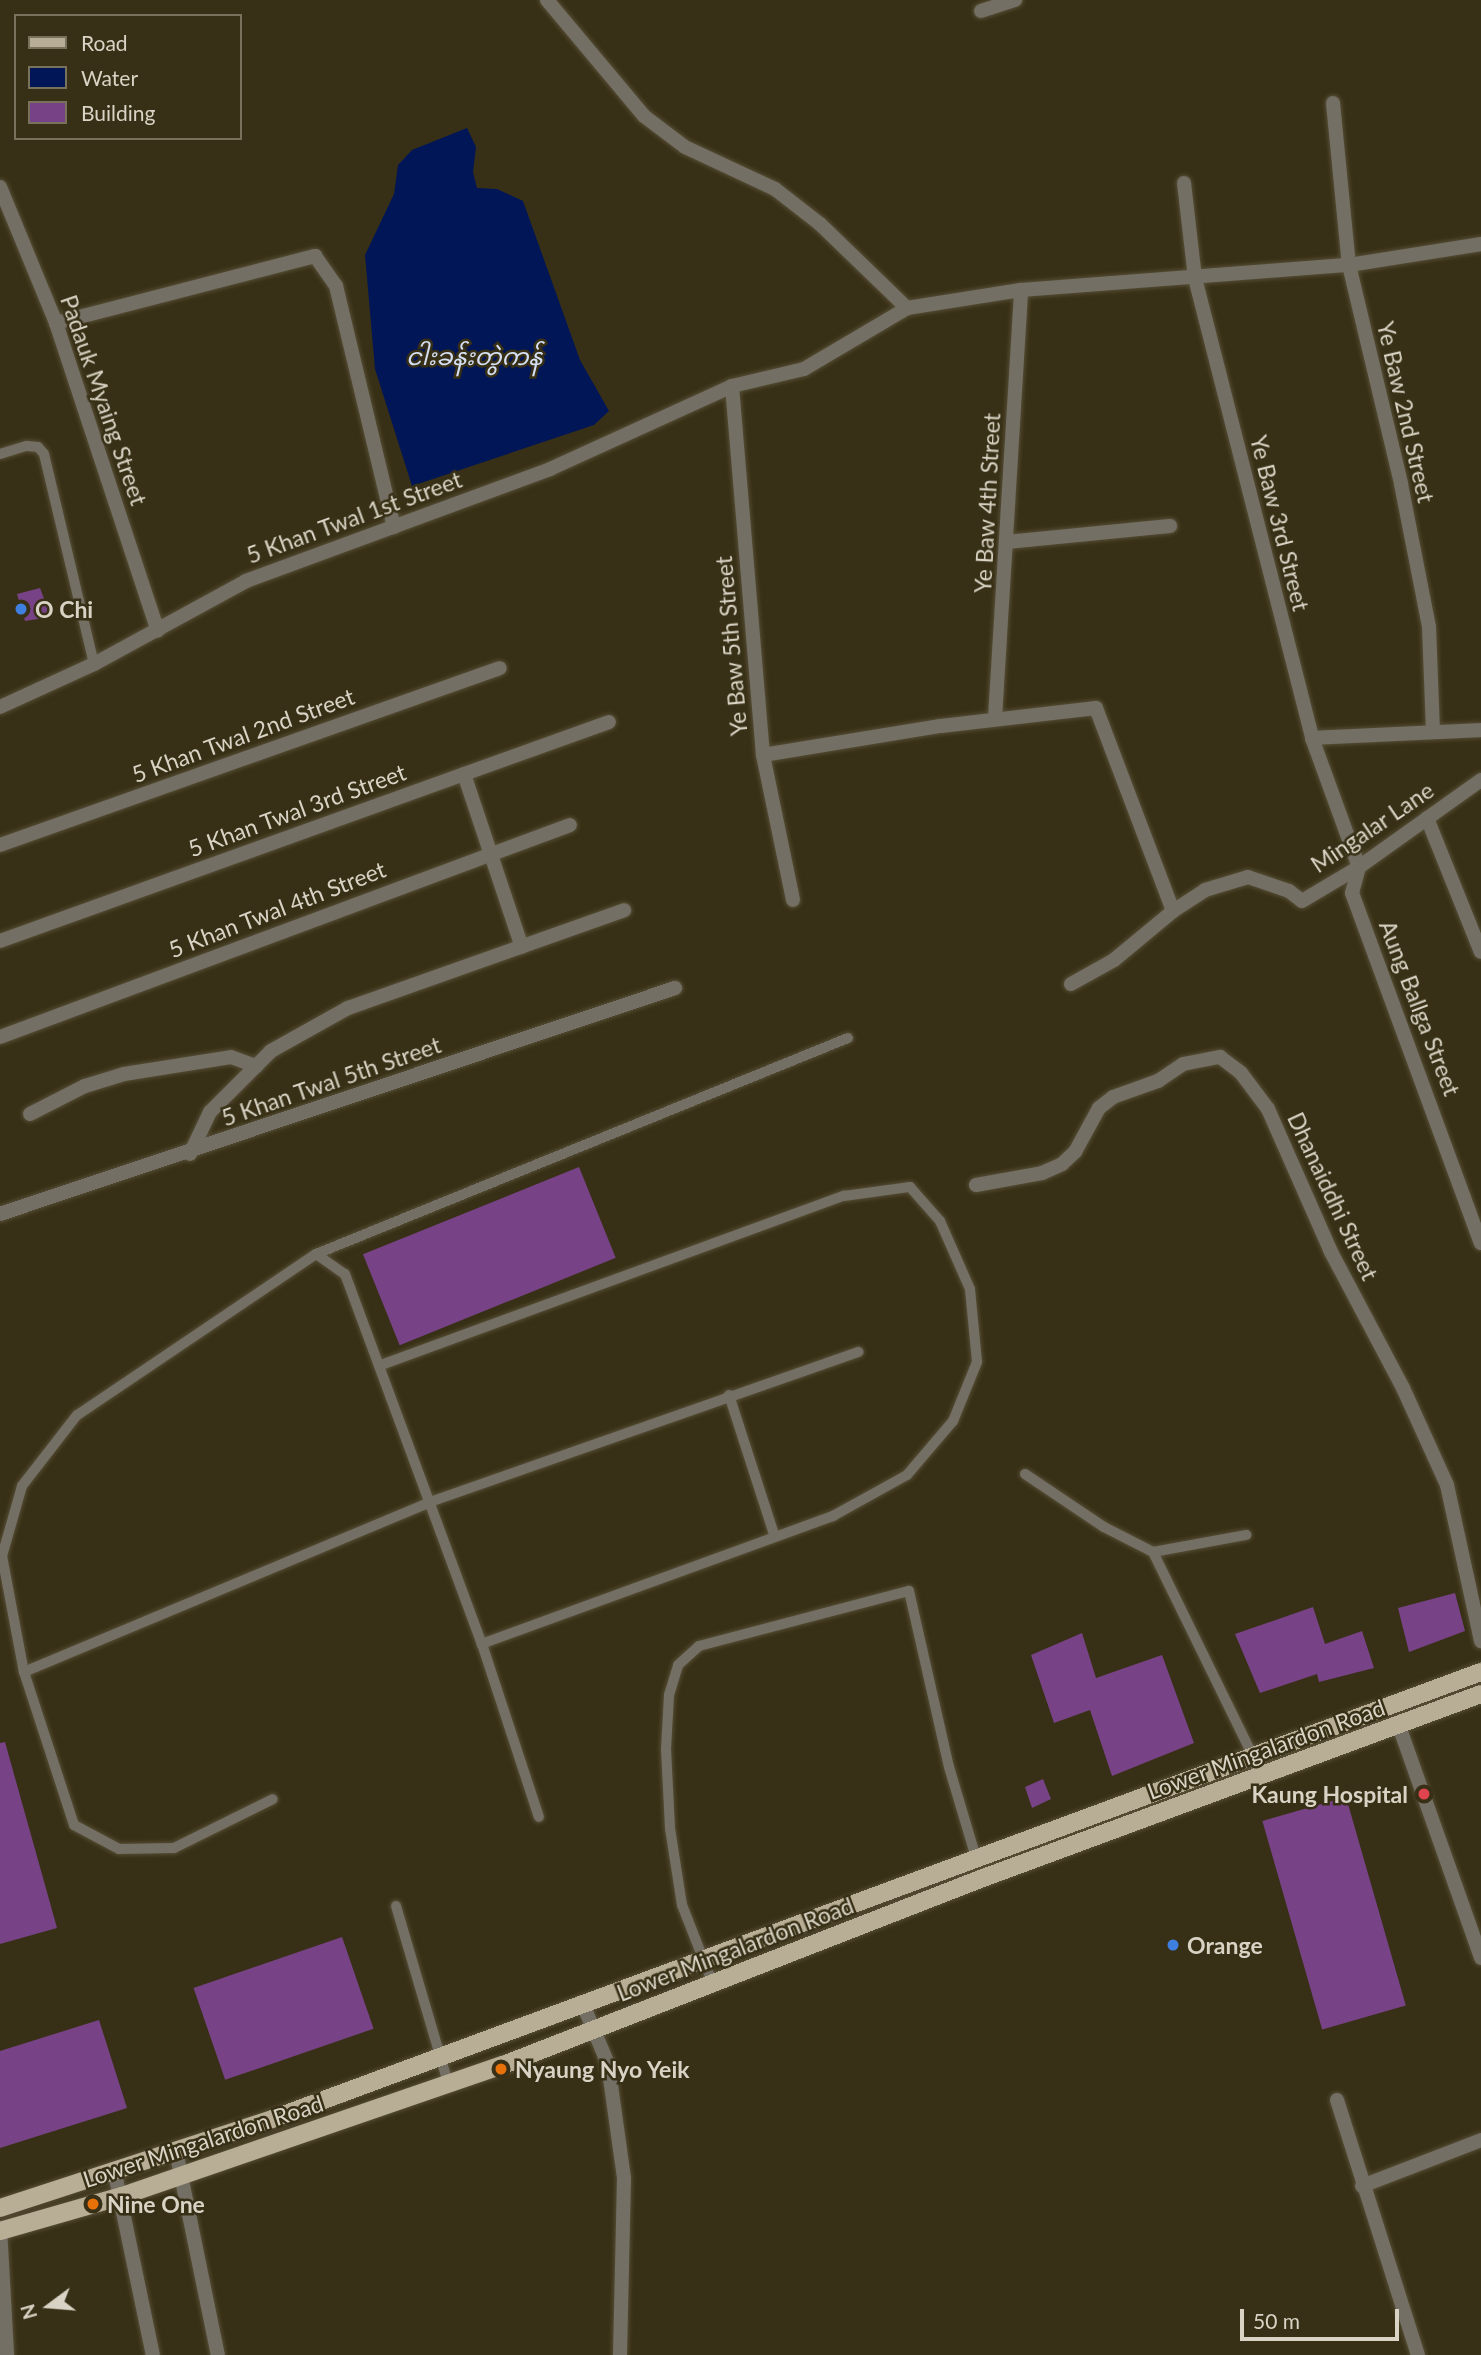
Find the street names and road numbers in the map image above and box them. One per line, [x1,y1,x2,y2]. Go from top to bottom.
street label: Padauk Myaing Street [55,291,153,509]
street label: Ye Baw 2nd Street [1372,319,1440,505]
street label: Ye Baw 4th Street [968,412,1006,594]
street label: Ye Baw 3rd Street [1245,432,1315,614]
street label: 5 Khan Twal 1st Street [242,465,466,569]
street label: Ye Baw 5th Street [709,555,753,737]
street label: 5 Khan Twal 2nd Street [128,682,358,788]
street label: 5 Khan Twal 3rd Street [184,758,410,862]
street label: Mingalar Lane [1305,776,1439,878]
street label: 5 Khan Twal 4th Street [164,855,390,963]
street label: Aung Ballga Street [1374,916,1466,1100]
street label: 5 Khan Twal 5th Street [218,1030,444,1132]
street label: Dhanaiddhi Street [1282,1108,1384,1284]
street label: Lower Mingalardon Road [1143,1693,1389,1805]
street label: Lower Mingalardon Road [613,1891,857,2007]
street label: Lower Mingalardon Road [79,2089,327,2193]

